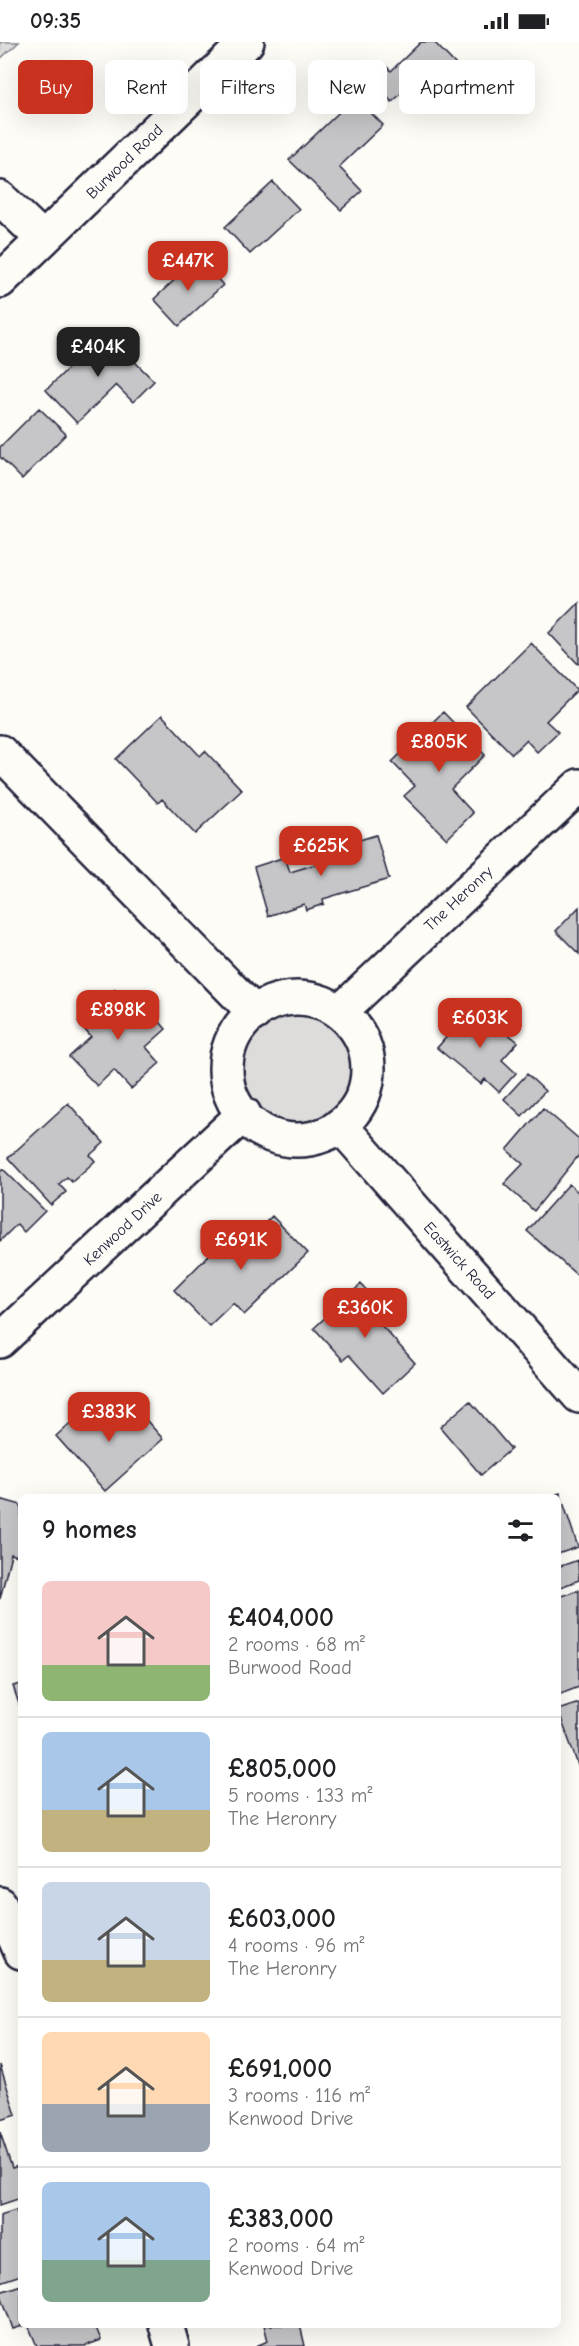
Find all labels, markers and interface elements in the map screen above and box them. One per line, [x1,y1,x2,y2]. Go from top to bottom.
text: 09:35 [30,8,81,34]
chip: Buy [18,60,93,114]
chip: Rent [105,60,188,114]
chip: Filters [200,60,296,114]
chip: New [308,60,387,114]
chip: Apartment [399,60,535,114]
street label: Burwood Road [83,121,167,203]
pin: £447K [146,241,230,292]
text: £447K [162,249,214,272]
pin: £404K [56,327,140,378]
text: £404K [71,335,125,358]
pin: £805K [397,722,481,773]
text: £805K [411,730,467,753]
pin: £625K [279,826,363,877]
text: £625K [293,834,349,857]
street label: The Heronry [421,862,497,935]
pin: £898K [76,990,160,1041]
text: £898K [90,998,146,1021]
pin: £603K [438,998,522,1049]
text: £603K [452,1006,508,1029]
street label: Kenwood Drive [80,1188,165,1270]
street label: Eastwick Road [420,1218,499,1303]
pin: £691K [199,1220,283,1271]
text: £691K [214,1228,268,1251]
pin: £360K [323,1288,407,1339]
text: £360K [337,1296,393,1319]
pin: £383K [67,1392,151,1443]
text: £383K [82,1400,136,1423]
icon: filters [504,1514,537,1547]
text: 9 homes [42,1515,137,1545]
text: £404,000 [228,1603,334,1633]
icon: home [90,1605,162,1677]
text: 2 rooms · 68 m² [228,1633,365,1656]
text: Burwood Road [228,1656,352,1679]
text: £805,000 [228,1754,337,1784]
icon: home [90,1756,162,1828]
text: 5 rooms · 133 m² [228,1784,372,1807]
text: The Heronry [228,1807,336,1830]
text: £603,000 [228,1904,336,1934]
icon: home [90,1906,162,1978]
text: 4 rooms · 96 m² [228,1934,365,1957]
text: The Heronry [228,1957,336,1980]
text: £691,000 [228,2054,332,2084]
icon: home [90,2056,162,2128]
text: 3 rooms · 116 m² [228,2084,370,2107]
text: Kenwood Drive [228,2107,353,2130]
text: £383,000 [228,2204,334,2234]
icon: home [90,2206,162,2278]
text: 2 rooms · 64 m² [228,2234,364,2257]
text: Kenwood Drive [228,2257,353,2280]

